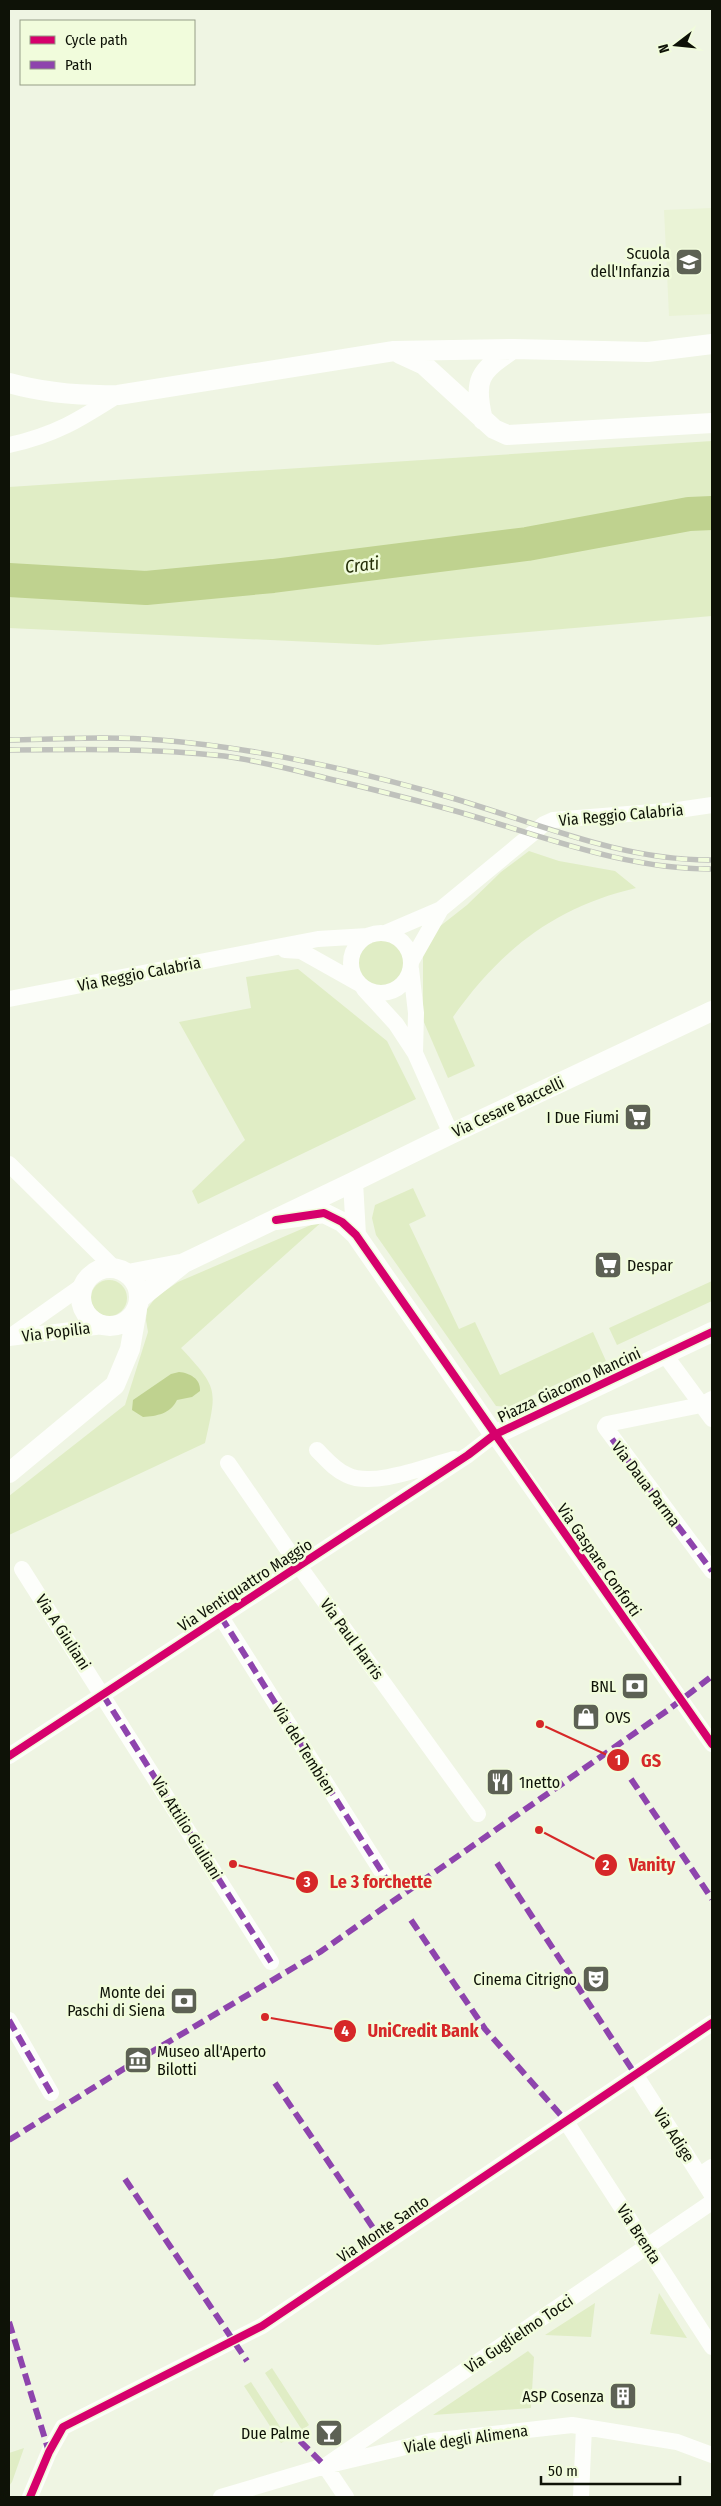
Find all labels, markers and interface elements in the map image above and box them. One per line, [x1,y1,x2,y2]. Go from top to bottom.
legend [20,20,195,85]
north arrow [651,20,701,70]
text: Cycle path [65,31,128,49]
text: N [655,42,673,55]
text: Path [65,56,92,74]
place label: Scuola dell'Infanzia [590,244,670,281]
school or university icon: Scuola dell'Infanzia [674,247,704,277]
water label: Crati [344,552,381,578]
street label: Via Reggio Calabria [558,800,684,830]
street label: Via Reggio Calabria [76,953,202,995]
street label: Via Cesare Baccelli [449,1073,567,1141]
supermarket icon: I Due Fiumi [623,1102,653,1132]
place label: I Due Fiumi [546,1108,619,1127]
supermarket icon: Despar [593,1250,623,1280]
place label: Despar [627,1256,673,1275]
street label: Via Popilia [21,1318,91,1346]
street label: Piazza Giacomo Mancini [494,1343,644,1427]
street label: Via Daua Parma [608,1438,684,1531]
street label: Via Gaspare Conforti [553,1500,645,1620]
street label: Via Ventiquattro Maggio [174,1534,316,1636]
street label: Via A Giuliani [32,1591,94,1673]
street label: Via Paul Harris [316,1595,388,1683]
bank icon: BNL [620,1671,650,1701]
place label: BNL [590,1677,616,1696]
street label: Via del Tembien [268,1700,340,1798]
shop icon: OVS [571,1702,601,1732]
place label: OVS [605,1708,631,1727]
callout: GS [606,1744,671,1777]
text: GS [641,1750,661,1772]
text: 1 [615,1751,621,1769]
restaurant icon: 1netto [485,1767,515,1797]
street label: Via Attilio Giuliani [148,1773,226,1883]
place label: 1netto [519,1773,560,1792]
callout: Vanity [594,1849,685,1882]
text: Vanity [628,1854,676,1876]
text: 2 [602,1856,610,1874]
callout: Le 3 forchette [294,1865,442,1898]
text: Le 3 forchette [330,1871,432,1893]
text: 3 [302,1873,311,1891]
theatre icon: Cinema Citrigno [581,1964,611,1994]
place label: Cinema Citrigno [473,1970,577,1989]
place label: Monte dei Paschi di Siena [67,1983,165,2020]
bank icon: Monte dei Paschi di Siena [169,1986,199,2016]
callout: UniCredit Bank [332,2014,489,2047]
text: UniCredit Bank [367,2020,479,2042]
text: 4 [341,2022,349,2040]
place label: Museo all'Aperto Bilotti [157,2042,266,2079]
museum icon: Museo all'Aperto Bilotti [123,2045,153,2075]
street label: Via Adige [650,2105,698,2165]
street label: Via Monte Santo [334,2191,432,2267]
street label: Via Brenta [613,2201,665,2267]
street label: Via Guglielmo Tocci [461,2291,577,2377]
building icon: ASP Cosenza [608,2381,638,2411]
place label: ASP Cosenza [522,2387,604,2406]
bar icon: Due Palme [314,2418,344,2448]
street label: Viale degli Alimena [403,2421,529,2457]
place label: Due Palme [241,2424,310,2443]
scale bar [541,2454,680,2486]
text: 50 m [548,2462,578,2480]

